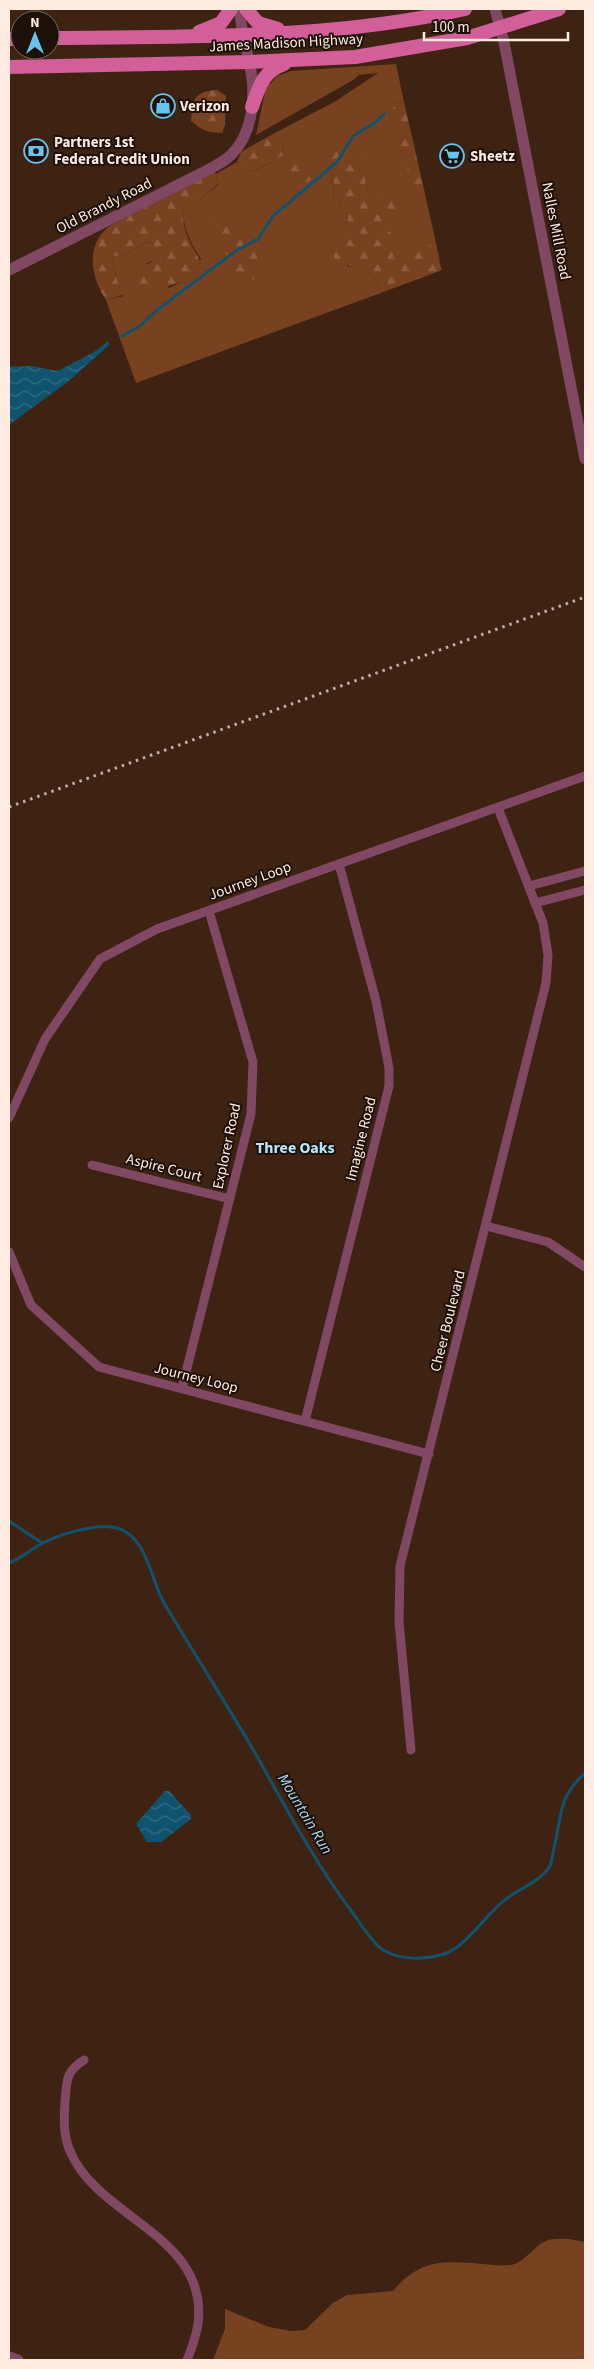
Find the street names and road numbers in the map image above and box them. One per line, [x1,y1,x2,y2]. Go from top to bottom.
street label: James Madison Highway [208,28,364,58]
street label: Old Brandy Road [52,173,156,239]
street label: Nalles Mill Road [536,180,576,282]
street label: Journey Loop [206,856,294,906]
street label: Imagine Road [340,1095,382,1183]
street label: Explorer Road [208,1101,246,1191]
street label: Aspire Court [124,1148,204,1188]
street label: Cheer Boulevard [425,1268,471,1374]
street label: Journey Loop [152,1357,240,1399]

